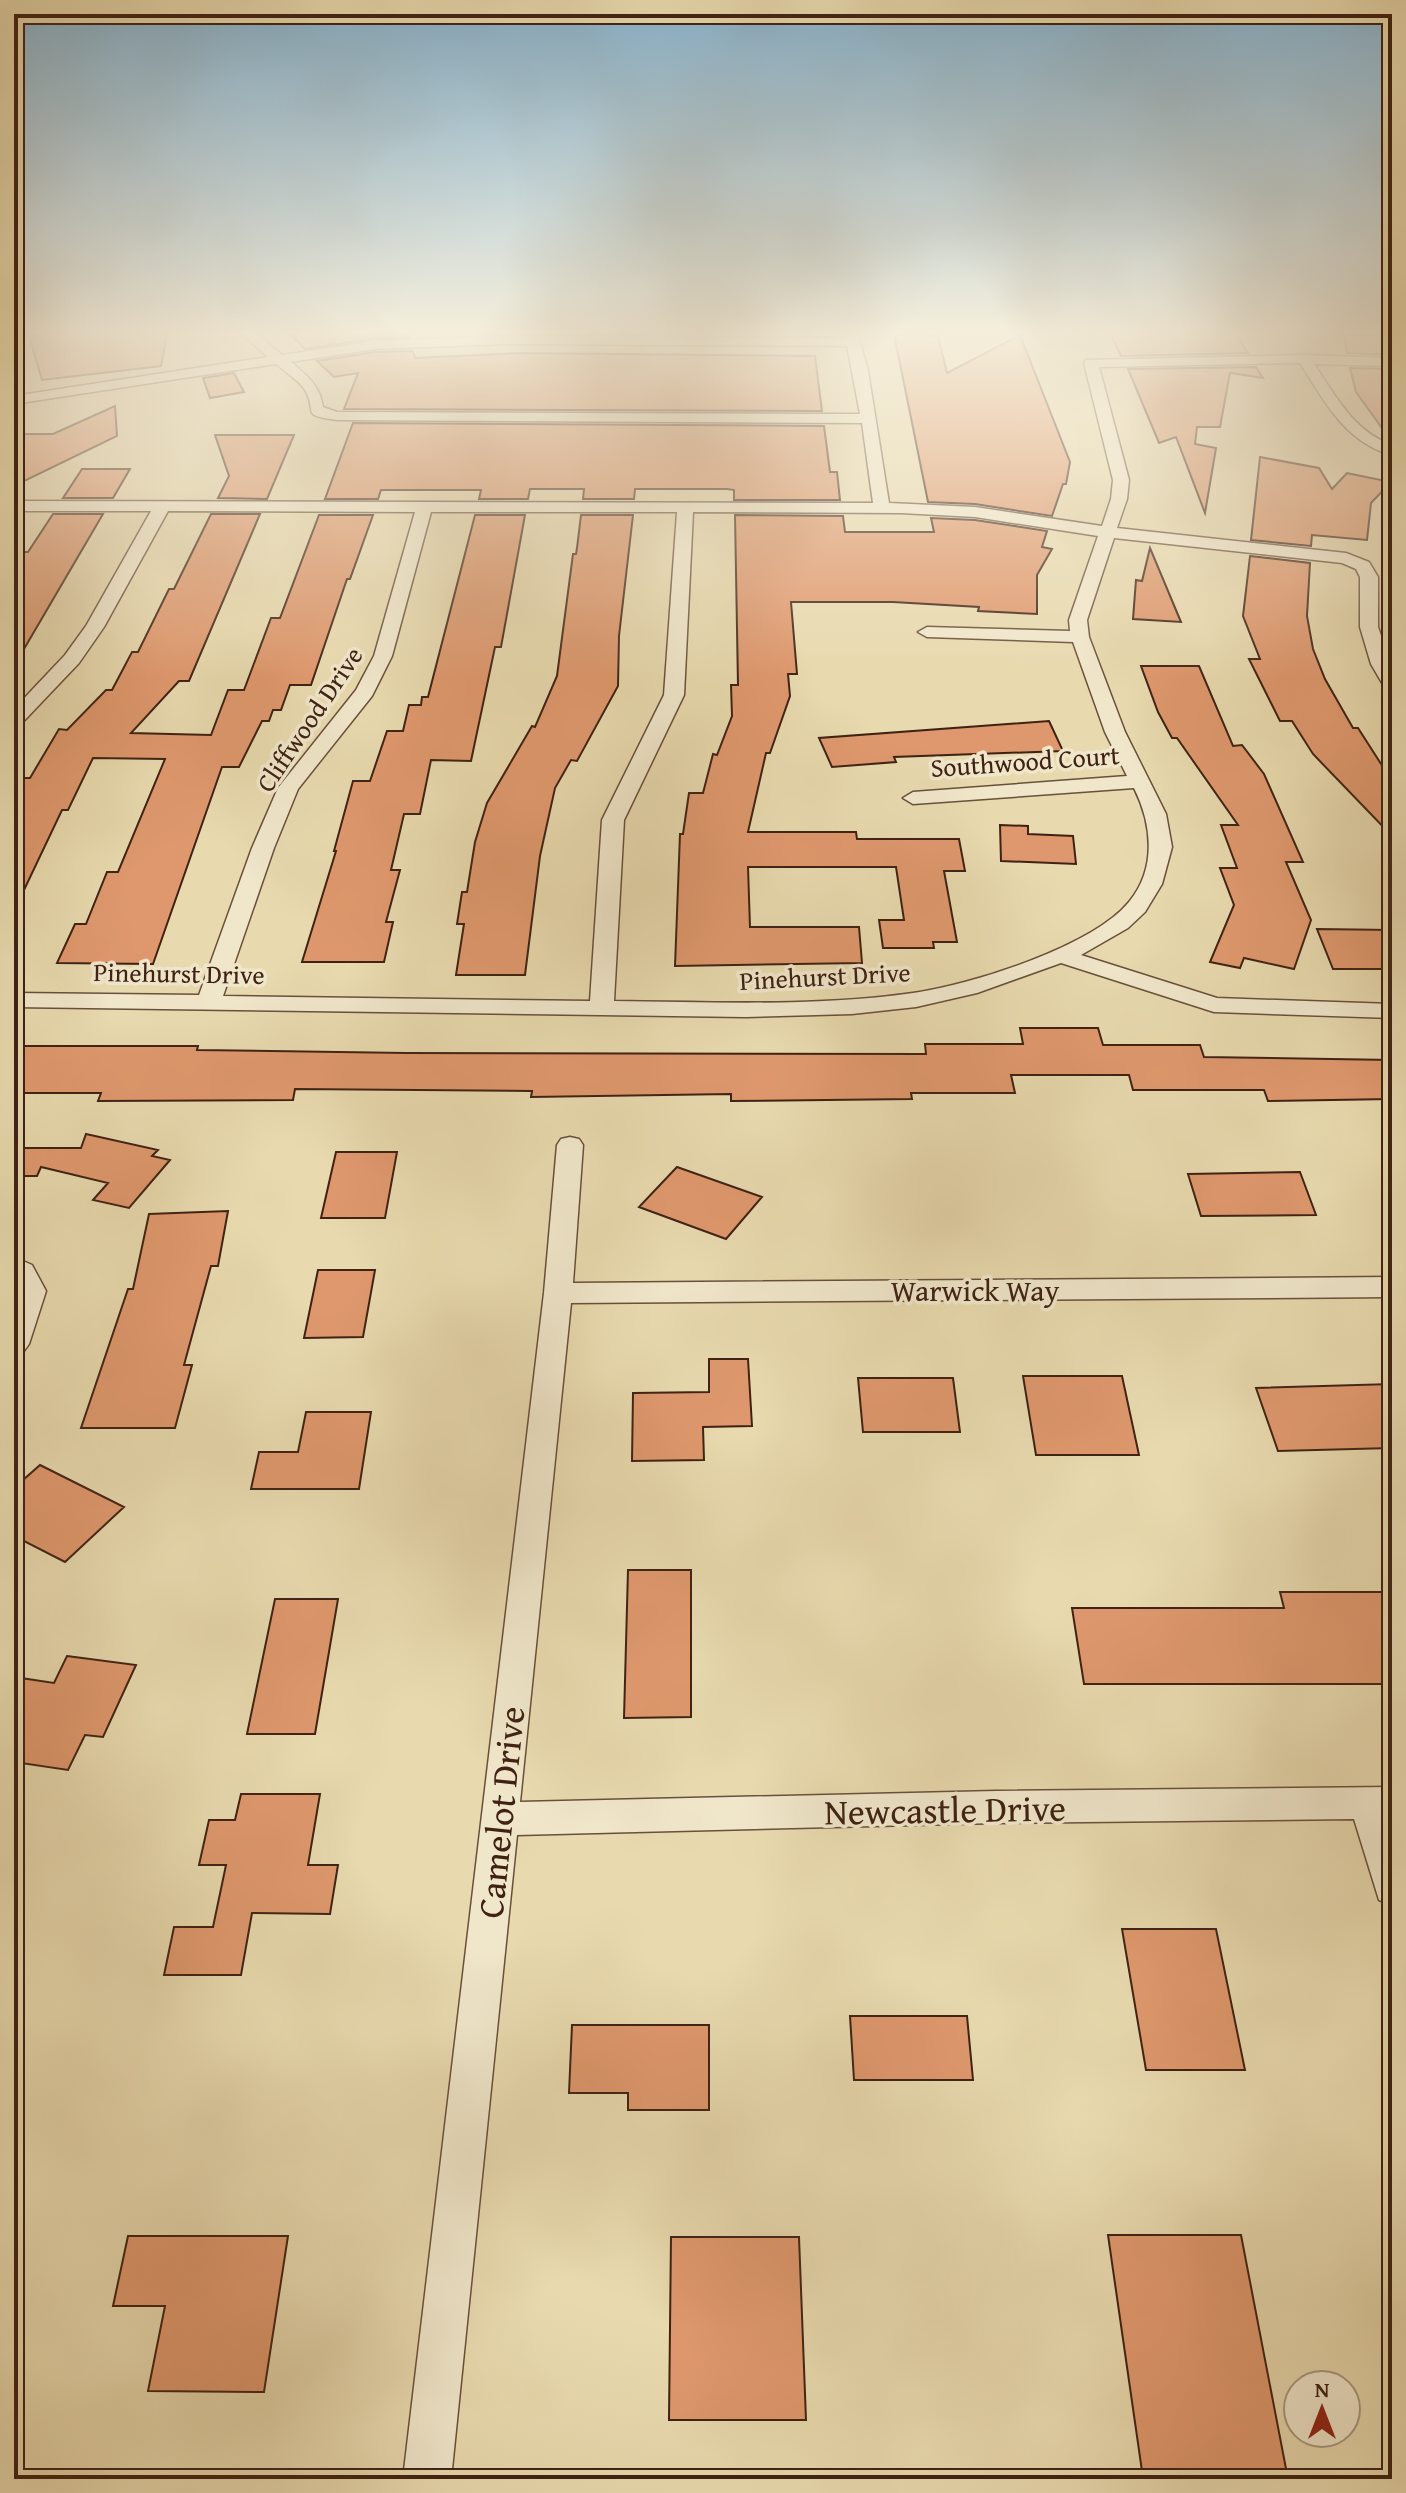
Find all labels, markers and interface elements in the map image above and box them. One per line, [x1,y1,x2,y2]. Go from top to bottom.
street label: Cliffwood Drive [246,638,372,800]
street label: Southwood Court [929,735,1121,787]
street label: Pinehurst Drive [93,952,265,994]
street label: Pinehurst Drive [739,952,911,1000]
street label: Warwick Way [891,1268,1059,1312]
street label: Camelot Drive [463,1703,537,1921]
street label: Newcastle Drive [824,1780,1066,1838]
north arrow [1282,2369,1362,2449]
text: N [1315,2373,1330,2405]

